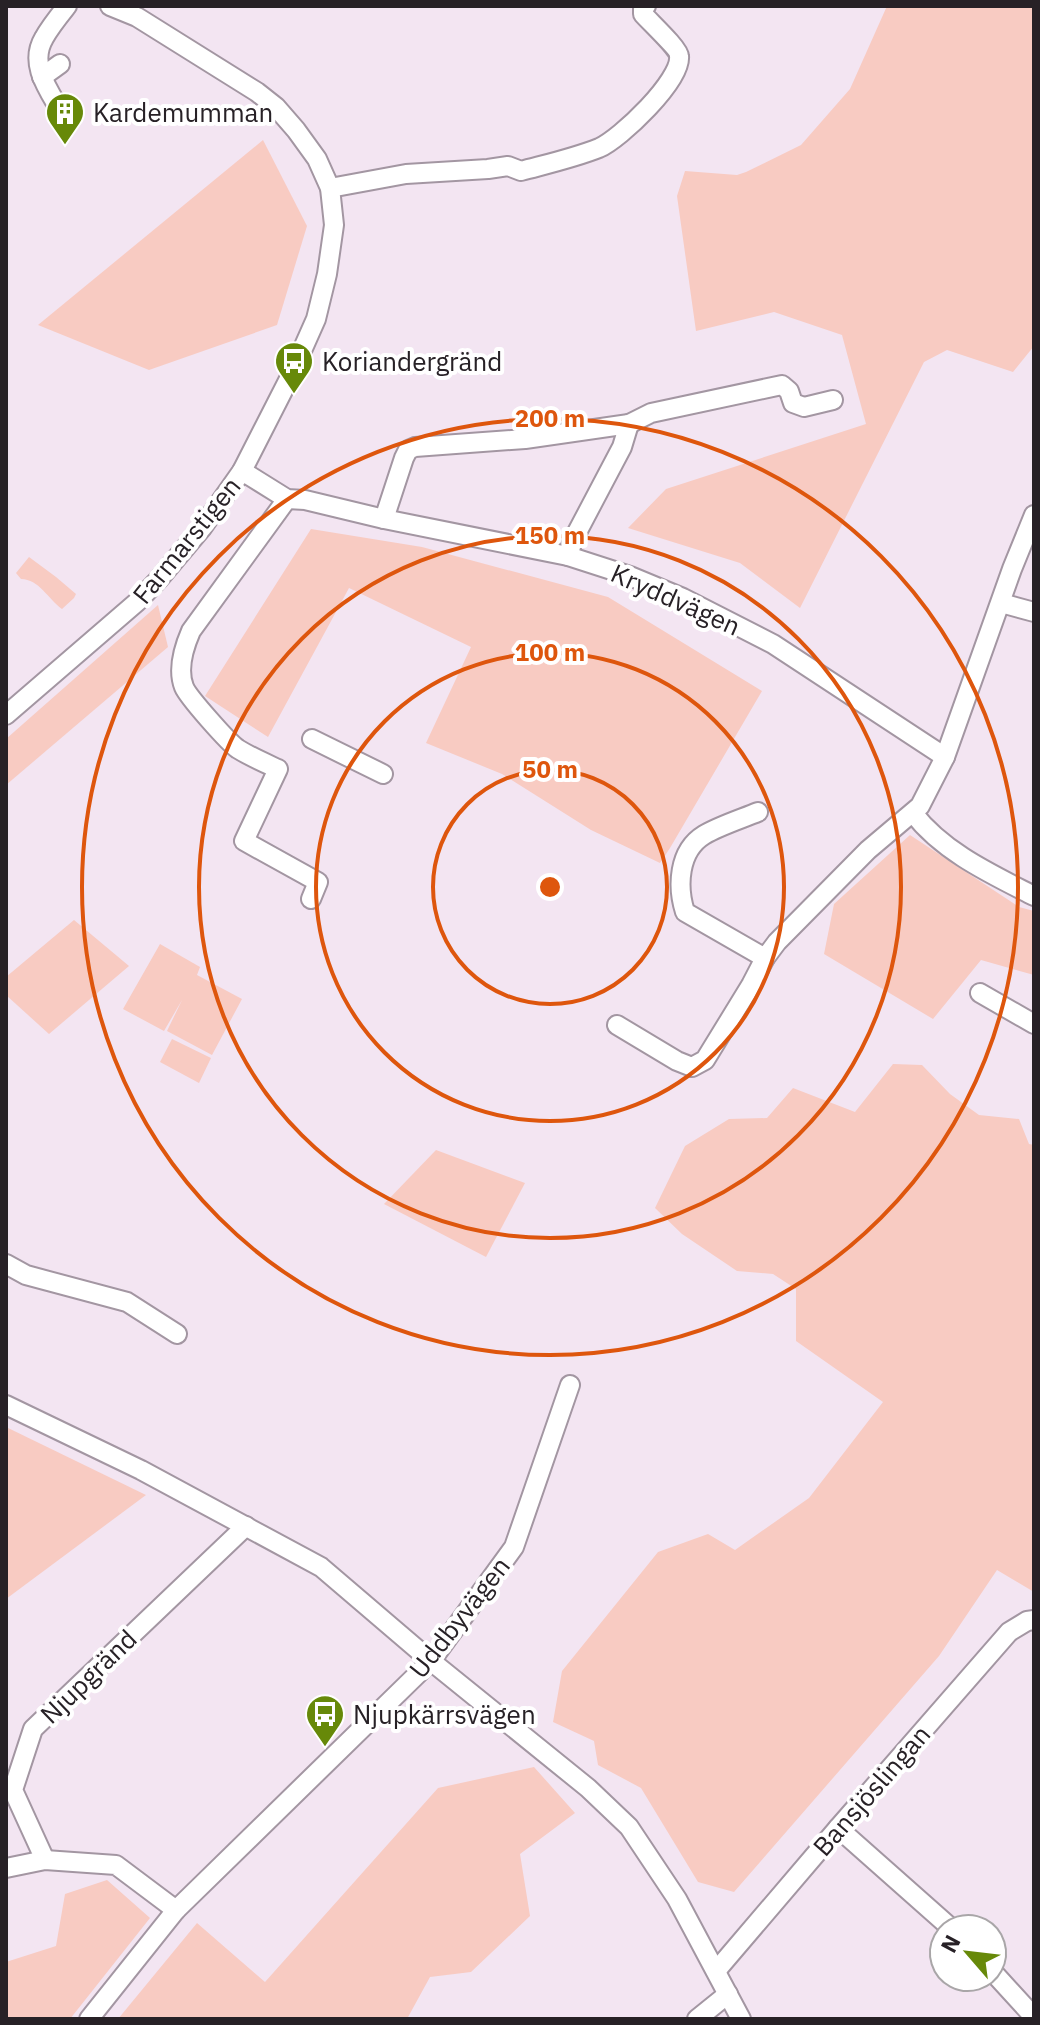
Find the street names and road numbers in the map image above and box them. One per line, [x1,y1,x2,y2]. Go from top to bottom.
street label: Farmarstigen [124,470,248,610]
street label: Kryddvägen [606,555,746,643]
street label: Uddbyvägen [401,1549,517,1685]
street label: Njupgränd [32,1622,144,1730]
street label: Bansjöslingan [805,1717,937,1863]

